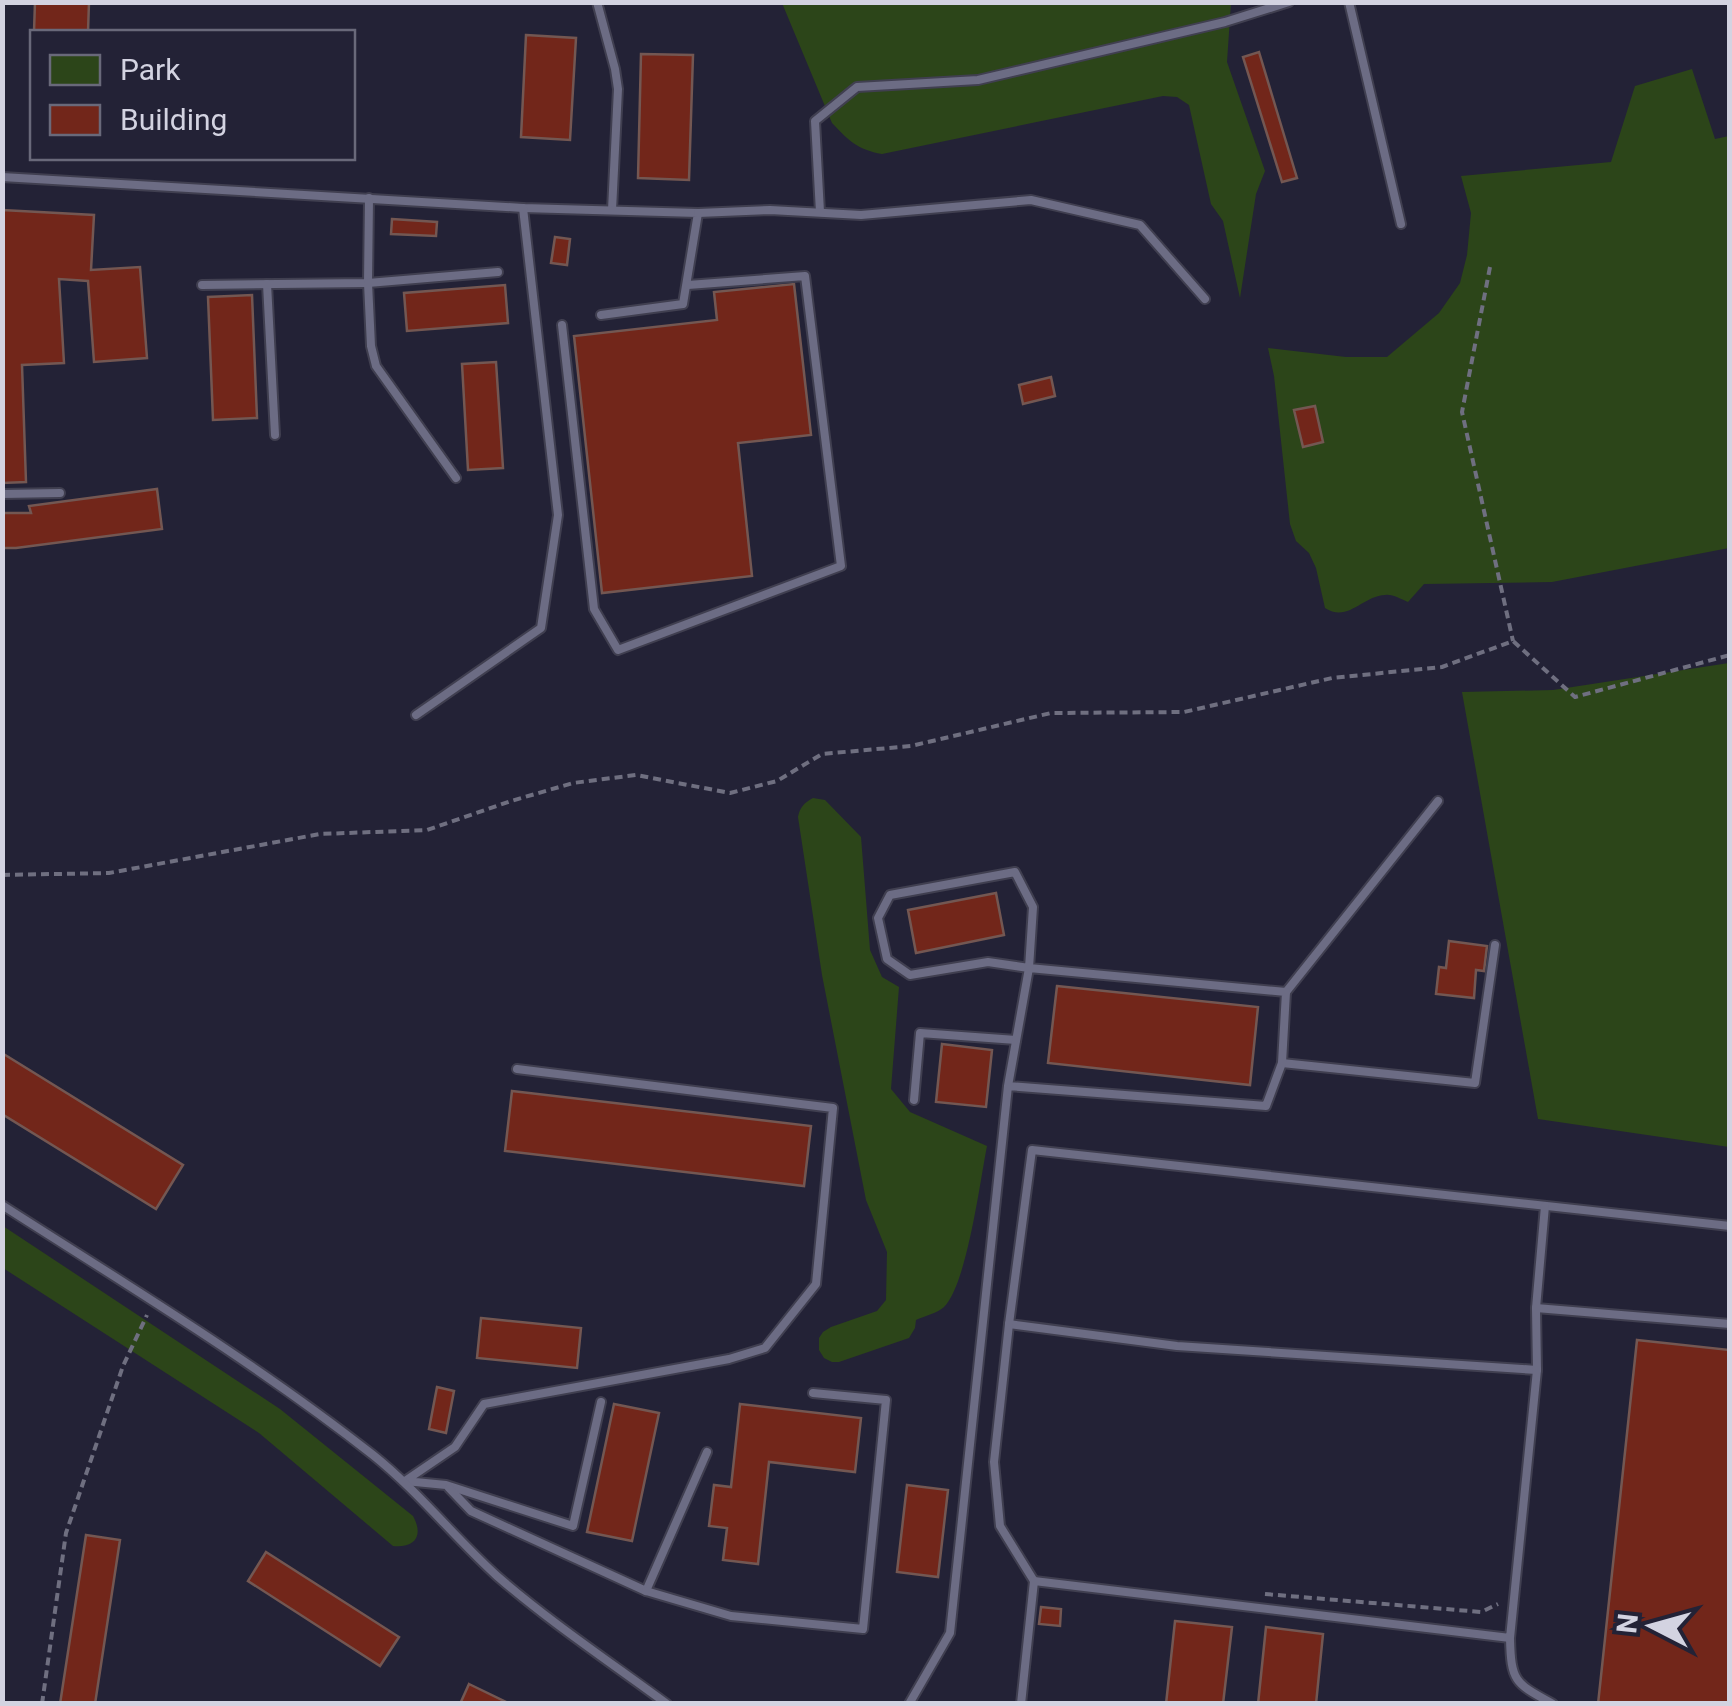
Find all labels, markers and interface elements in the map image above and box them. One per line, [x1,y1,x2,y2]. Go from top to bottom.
legend [30,30,355,160]
text: Park [120,52,181,87]
text: Building [120,102,227,137]
north arrow [1602,1576,1702,1676]
text: N [1610,1612,1645,1635]

